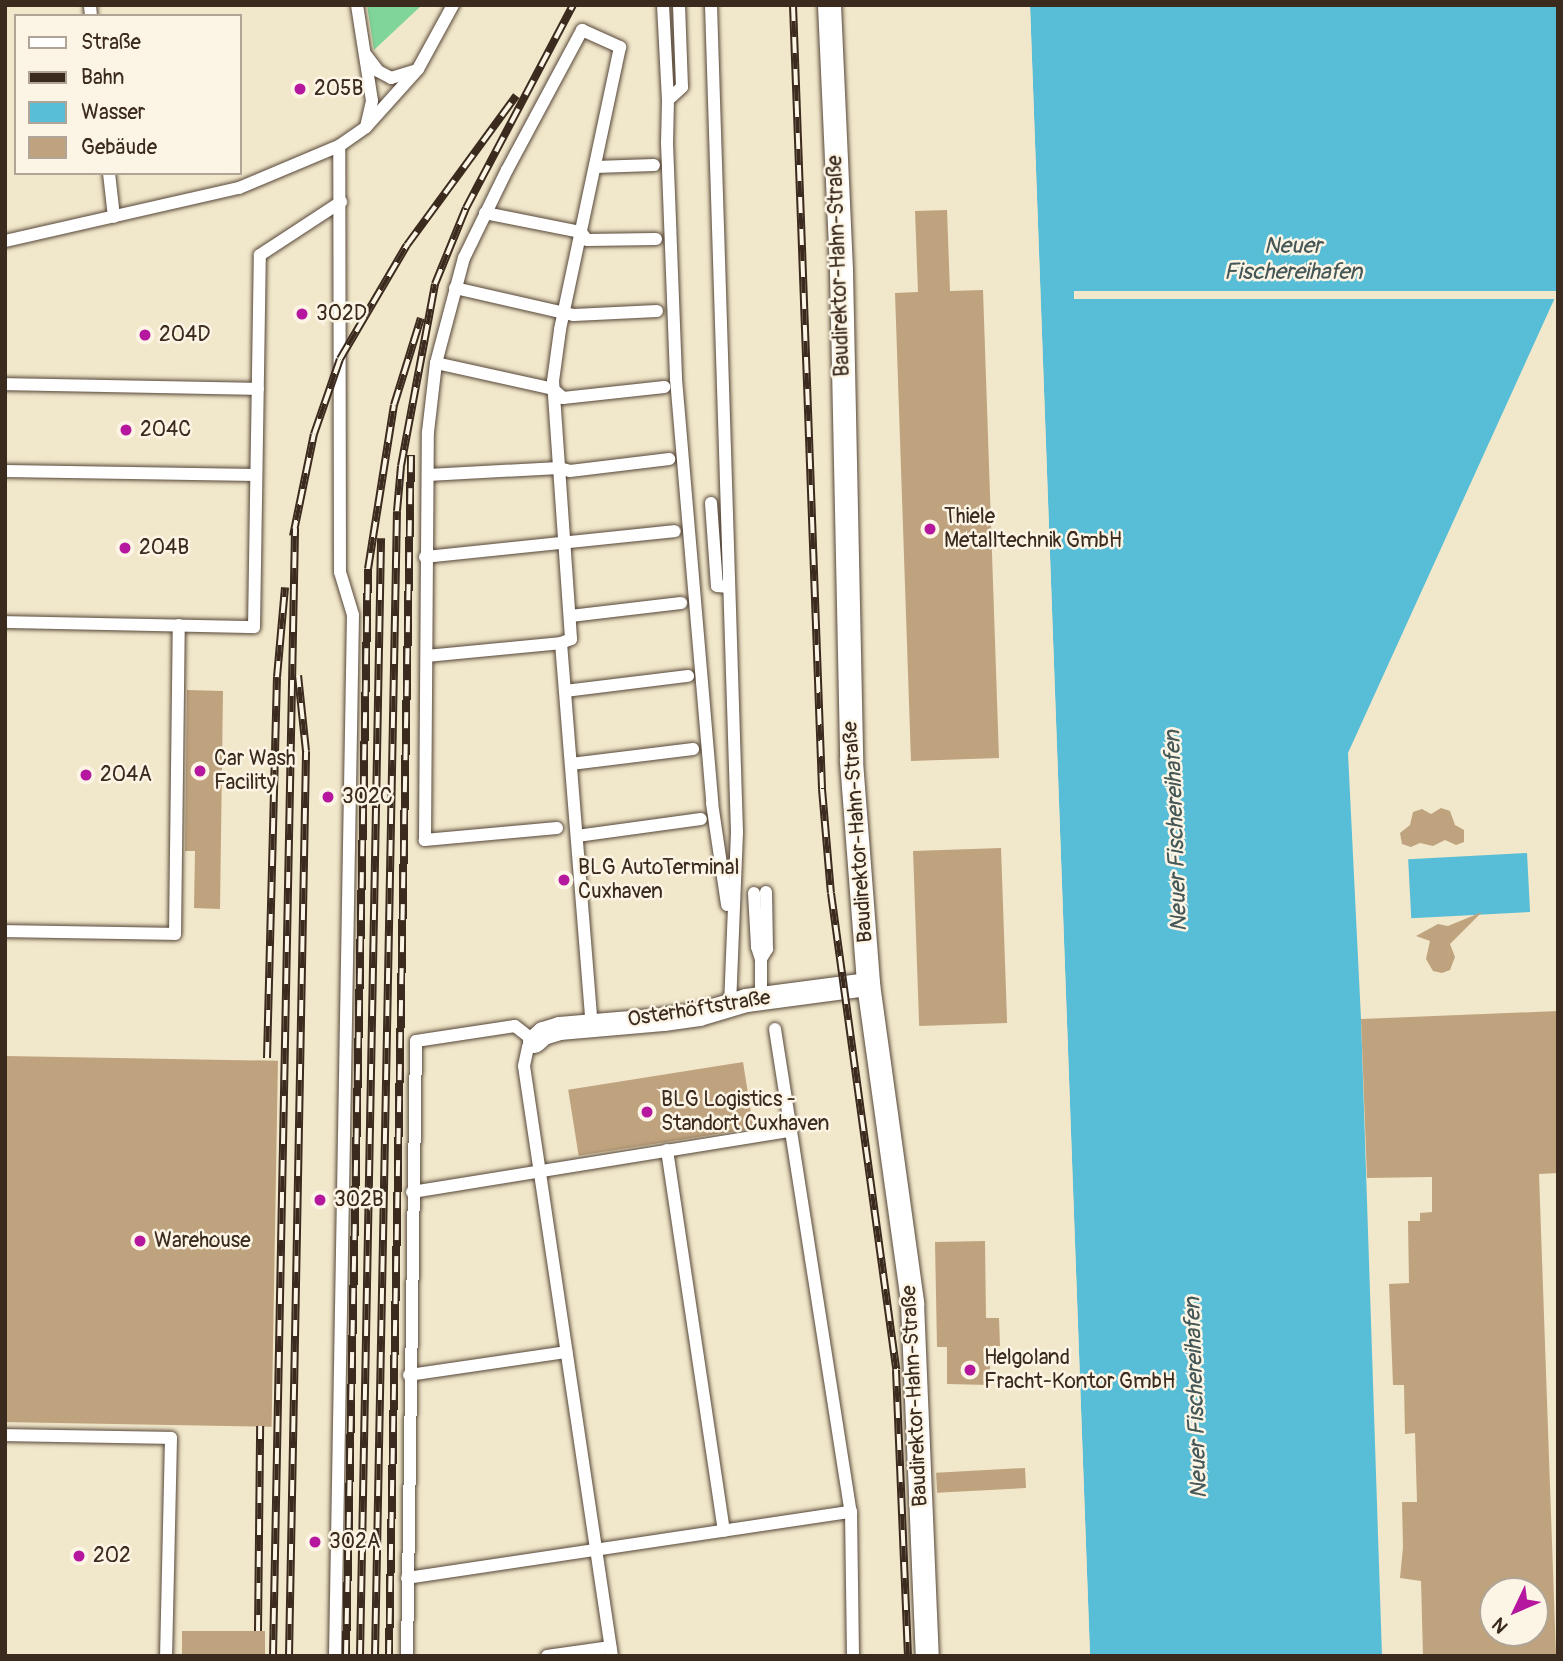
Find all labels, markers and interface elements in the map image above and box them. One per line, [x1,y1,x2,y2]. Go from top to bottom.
legend [14,14,242,175]
text: Straße [81,29,141,56]
text: Bahn [81,64,124,91]
place label: 205B [314,76,363,102]
marker: 205B [292,81,308,97]
text: Wasser [81,99,145,126]
text: Gebäude [81,134,157,161]
street label: Baudirektor-Hahn-Straße [823,155,855,377]
water label: Neuer Fischereihafen [1224,232,1362,286]
place label: 302D [316,301,367,327]
marker: 302D [294,306,310,322]
place label: 204D [159,322,210,348]
marker: 204D [137,327,153,343]
place label: 204C [140,417,191,443]
marker: 204C [118,422,134,438]
place label: Thiele Metalltechnik GmbH [944,504,1122,554]
marker: Thiele Metalltechnik GmbH [922,521,938,537]
place label: 204B [139,535,189,561]
marker: 204B [117,540,133,556]
street label: Baudirektor-Hahn-Straße [838,721,878,943]
water label: Neuer Fischereihafen [1159,730,1193,932]
place label: Car Wash Facility [214,746,296,796]
place label: 204A [100,762,152,788]
marker: Car Wash Facility [192,763,208,779]
marker: 204A [78,767,94,783]
place label: 302C [342,784,393,810]
marker: 302C [320,789,336,805]
place label: BLG AutoTerminal Cuxhaven [578,855,739,905]
marker: BLG AutoTerminal Cuxhaven [556,872,572,888]
street label: Osterhöftstraße [626,985,772,1033]
place label: BLG Logistics - Standort Cuxhaven [661,1087,829,1137]
marker: BLG Logistics - Standort Cuxhaven [639,1104,655,1120]
place label: 302B [334,1187,384,1213]
marker: 302B [312,1192,328,1208]
place label: Warehouse [154,1228,251,1254]
marker: Warehouse [132,1233,148,1249]
street label: Baudirektor-Hahn-Straße [897,1285,933,1507]
water label: Neuer Fischereihafen [1179,1297,1213,1499]
place label: Helgoland Fracht-Kontor GmbH [984,1345,1175,1395]
marker: Helgoland Fracht-Kontor GmbH [962,1362,978,1378]
place label: 302A [329,1529,380,1555]
marker: 302A [307,1534,323,1550]
place label: 202 [93,1543,131,1569]
marker: 202 [71,1548,87,1564]
north arrow [1479,1577,1549,1647]
text: N [1487,1612,1513,1638]

